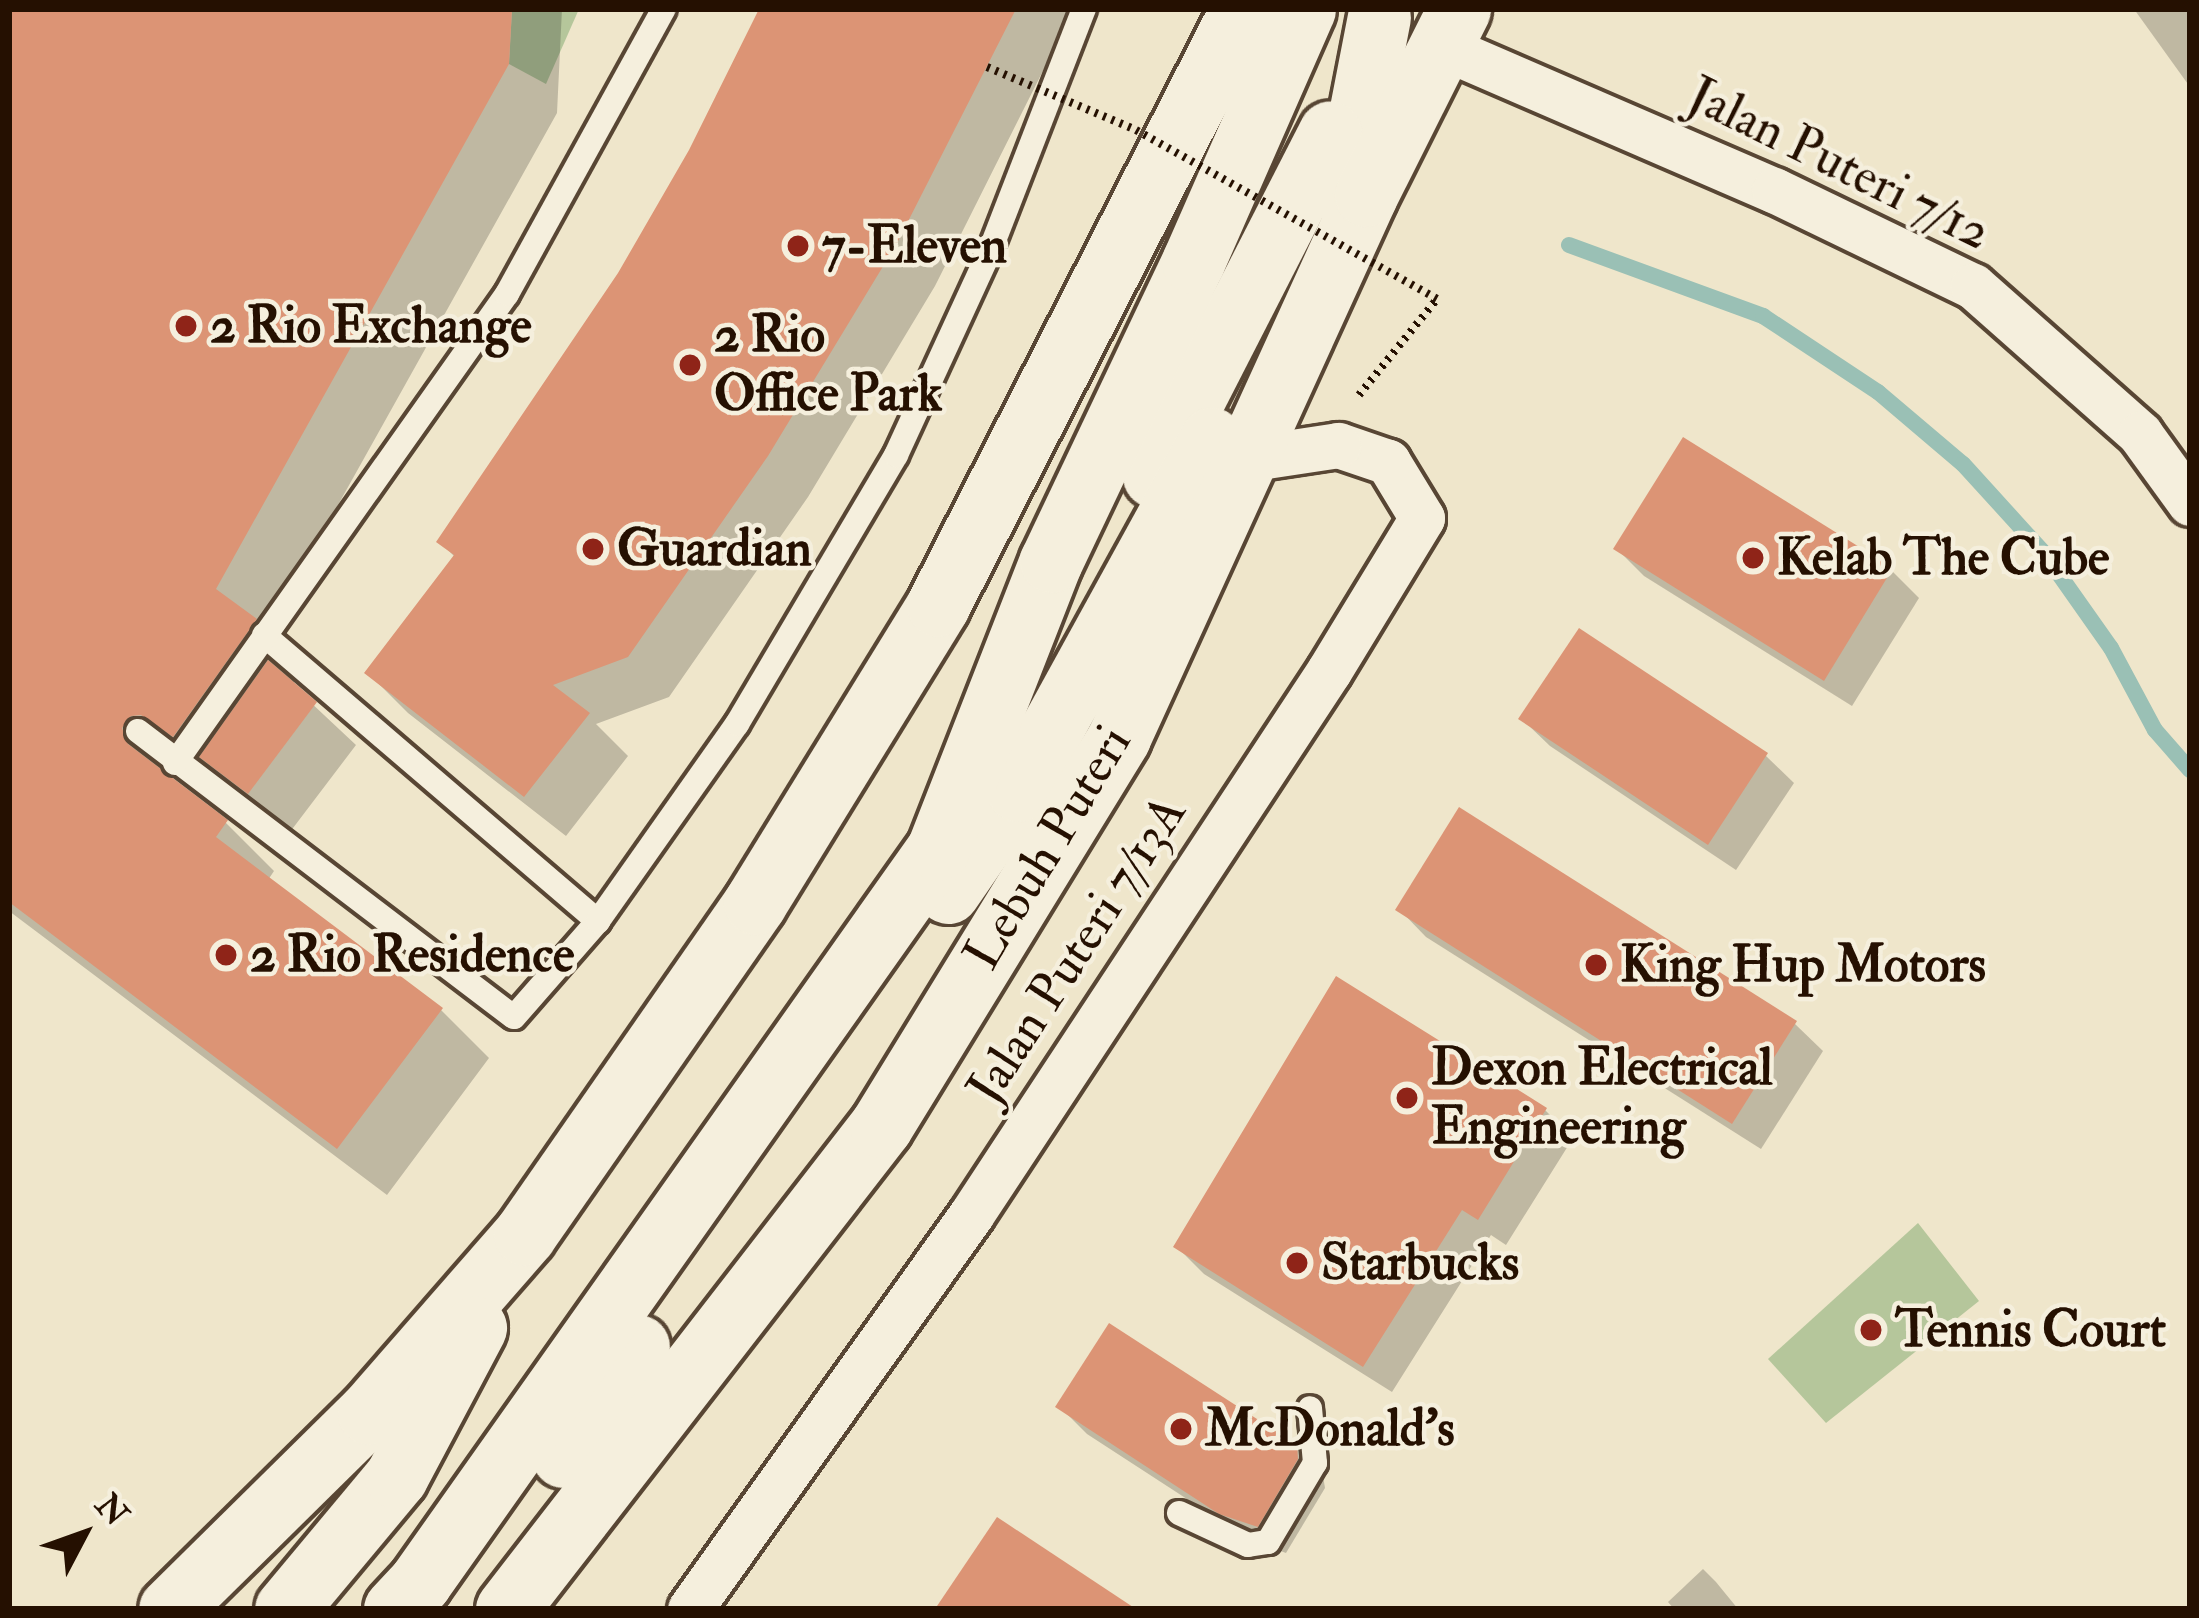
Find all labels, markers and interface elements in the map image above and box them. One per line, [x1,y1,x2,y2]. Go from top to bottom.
street label: Jalan Puteri 7/12 [1678,64,2000,264]
place label: 7-Eleven [822,215,1007,277]
marker: 7-Eleven [785,233,811,259]
place label: 2 Rio Exchange [210,295,532,357]
place label: 2 Rio Office Park [714,305,942,425]
marker: 2 Rio Exchange [173,313,199,339]
marker: 2 Rio Office Park [677,352,703,378]
place label: Guardian [617,518,812,580]
place label: Kelab The Cube [1777,527,2109,589]
marker: Guardian [580,536,606,562]
marker: Kelab The Cube [1740,545,1766,571]
street label: Lebuh Puteri [951,715,1145,981]
street label: Jalan Puteri 7/13A [955,784,1199,1116]
place label: 2 Rio Residence [250,924,574,986]
place label: King Hup Motors [1620,934,1986,996]
marker: 2 Rio Residence [213,942,239,968]
marker: King Hup Motors [1583,952,1609,978]
place label: Dexon Electrical Engineering [1431,1038,1773,1158]
marker: Dexon Electrical Engineering [1394,1085,1420,1111]
place label: Starbucks [1321,1232,1519,1294]
marker: Starbucks [1284,1250,1310,1276]
place label: Tennis Court [1895,1299,2166,1361]
marker: Tennis Court [1858,1317,1884,1343]
place label: McDonald's [1205,1398,1455,1460]
marker: McDonald's [1168,1416,1194,1442]
north arrow [24,1474,144,1594]
text: N [86,1485,137,1535]

